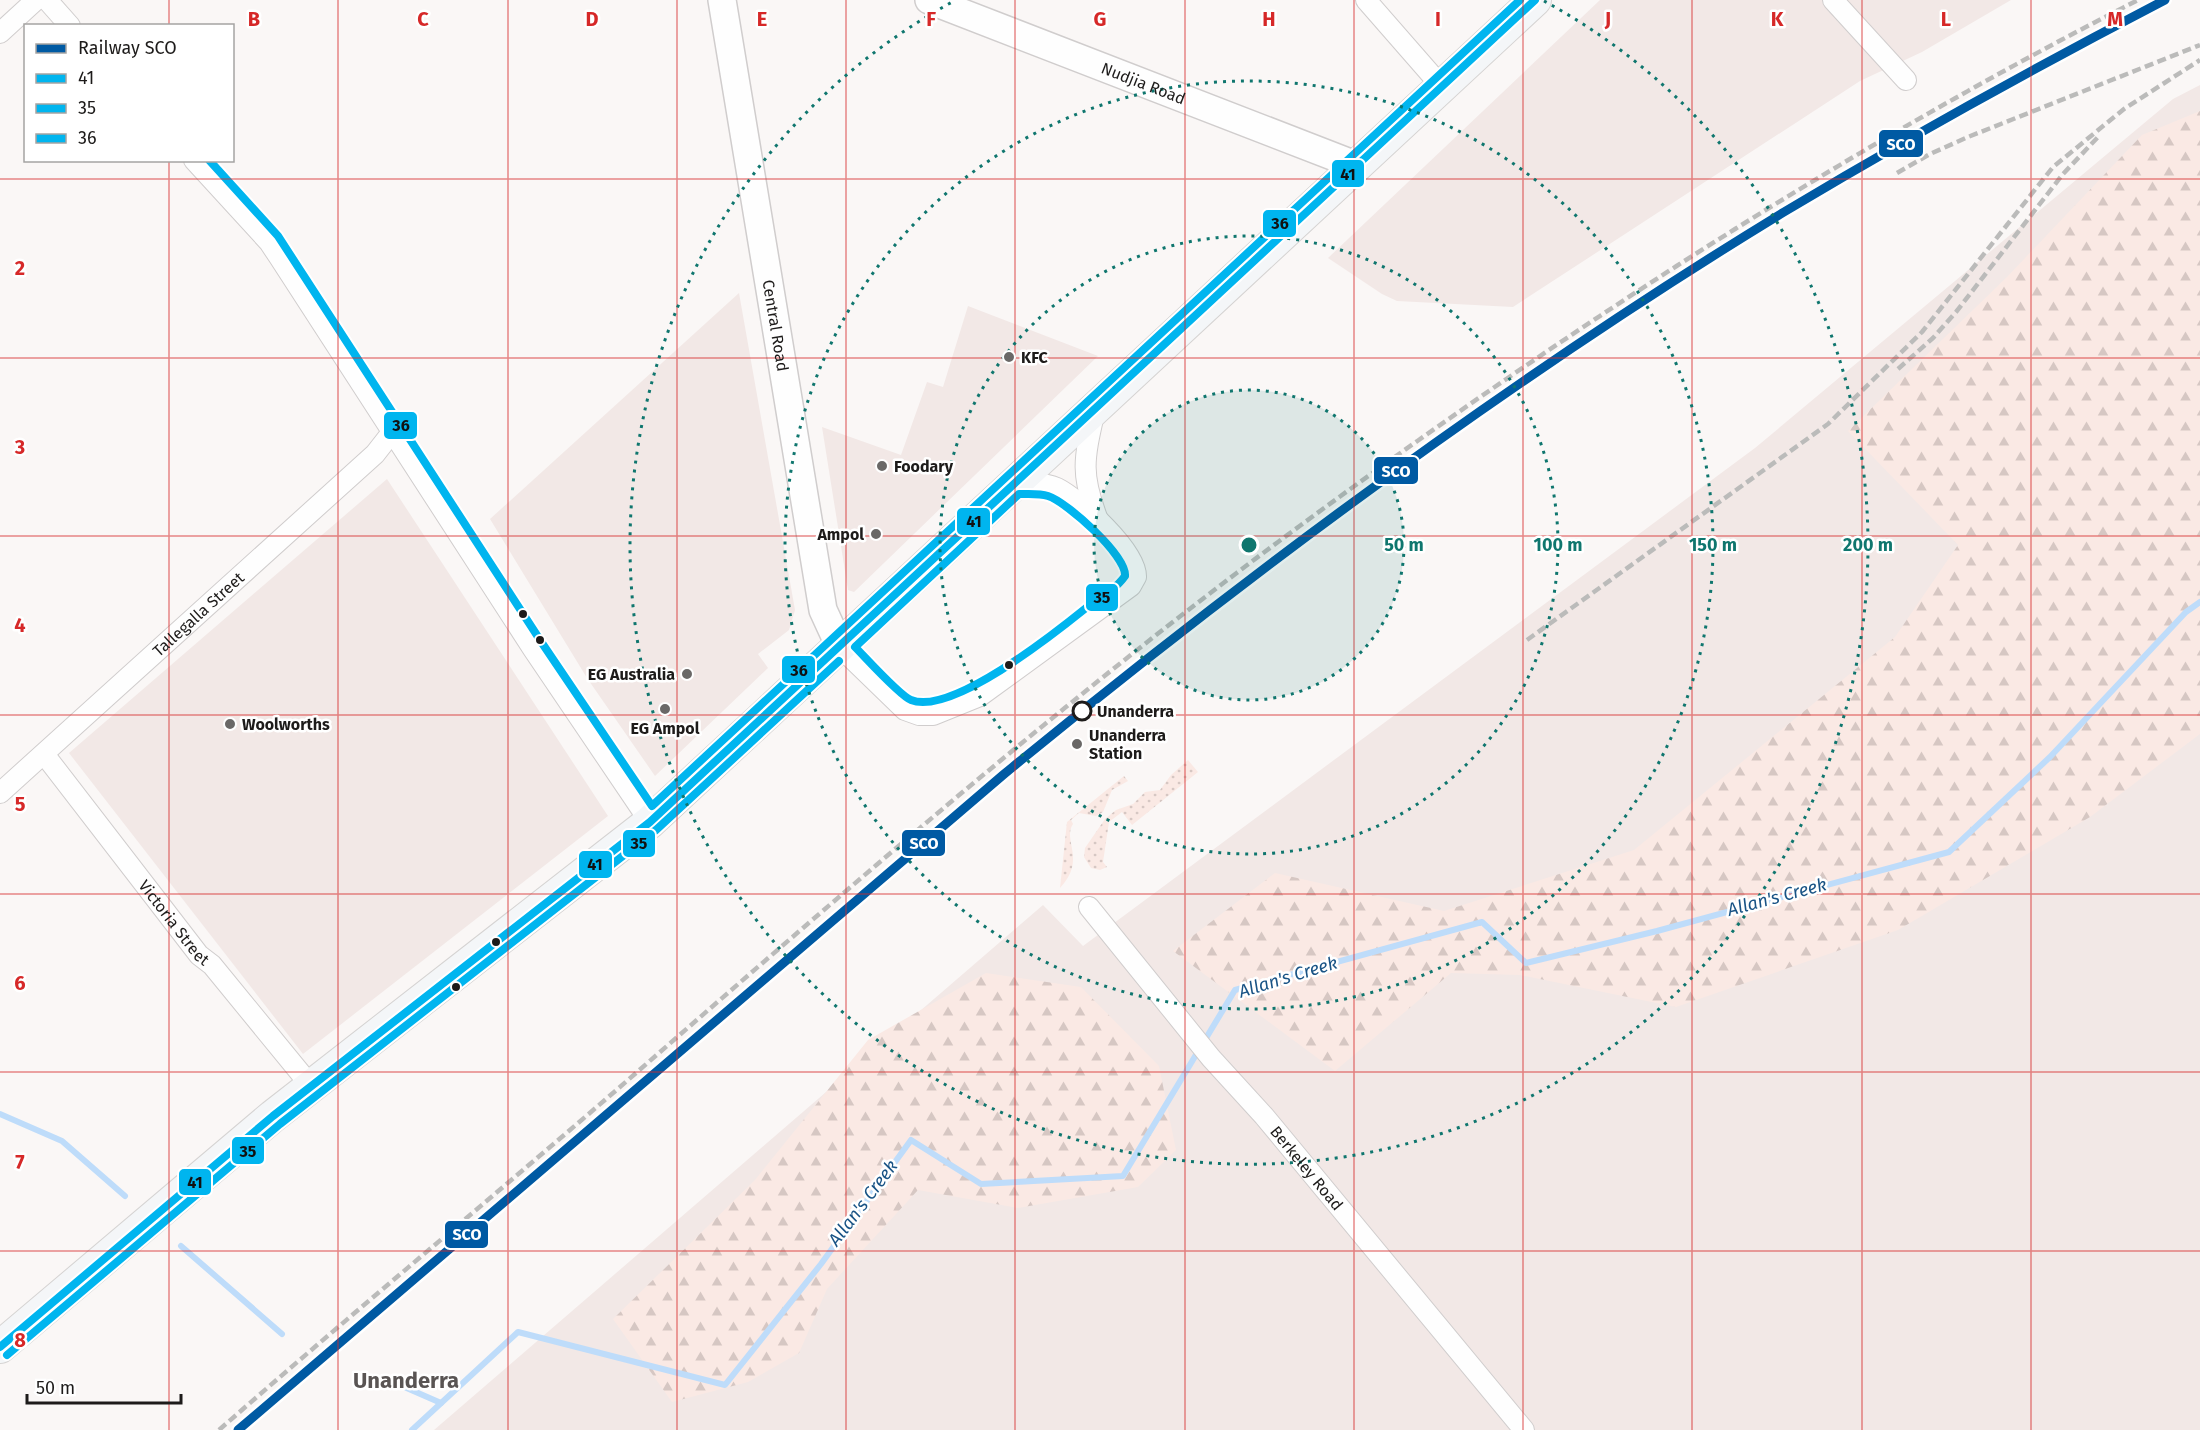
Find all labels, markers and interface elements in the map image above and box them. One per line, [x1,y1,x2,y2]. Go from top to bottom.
text: B [248,7,260,31]
text: C [417,7,429,31]
text: D [585,7,599,31]
text: E [757,7,767,31]
text: F [926,7,936,31]
text: G [1094,7,1106,31]
text: H [1262,7,1276,31]
text: I [1435,7,1441,31]
text: J [1604,7,1611,31]
text: K [1771,7,1784,31]
text: L [1941,7,1951,31]
text: M [2107,7,2123,31]
legend [24,24,234,162]
text: Railway SCO [78,37,177,59]
street label: Nudjia Road [1099,58,1188,108]
text: 41 [78,67,94,89]
text: 35 [78,97,96,119]
text: 36 [78,127,97,149]
line badge: SCO [1878,129,1924,158]
text: SCO [1886,135,1916,154]
line badge: 41 [1331,159,1365,188]
text: 41 [1340,165,1356,184]
line badge: 36 [1262,209,1297,238]
text: 36 [1270,214,1289,233]
text: 2 [15,256,25,280]
street label: Central Road [759,278,793,373]
place label: KFC [1021,348,1049,367]
marker: KFC [1002,350,1016,364]
line badge: 36 [383,411,418,440]
text: 36 [391,416,410,435]
text: 3 [14,435,25,459]
line badge: SCO [1373,456,1419,485]
place label: Foodary [894,457,954,476]
marker: Foodary [875,459,889,473]
text: SCO [1381,462,1411,481]
line badge: 41 [956,507,991,536]
text: 41 [966,512,982,531]
place label: Ampol [816,525,864,544]
marker: Ampol [869,527,883,541]
text: 50 m [1384,534,1424,556]
text: 100 m [1534,534,1582,556]
text: 150 m [1689,534,1737,556]
text: 200 m [1843,534,1893,556]
centre of rings [1239,535,1259,555]
street label: Tallegalla Street [149,568,248,660]
line badge: 35 [1085,583,1119,612]
text: 35 [1093,588,1111,607]
unlabelled marker [517,608,529,620]
text: 4 [14,613,26,637]
unlabelled marker [534,634,546,646]
line badge: 36 [781,655,816,684]
unlabelled marker [1003,659,1015,671]
text: 36 [789,661,808,680]
place label: EG Australia [588,665,675,684]
marker: EG Australia [680,667,694,681]
marker: Unanderra [1072,701,1092,721]
marker: EG Ampol [658,702,672,716]
place label: Unanderra [1097,702,1174,721]
place label: Woolworths [242,715,330,734]
marker: Woolworths [223,717,237,731]
place label: EG Ampol [631,719,700,738]
place label: Unanderra Station [1089,726,1166,763]
marker: Unanderra Station [1070,737,1084,751]
text: 5 [15,792,26,816]
line badge: 35 [622,829,656,858]
line badge: SCO [901,829,946,857]
text: 35 [630,834,648,853]
text: SCO [909,834,939,853]
line badge: 41 [578,850,613,879]
text: 41 [587,855,603,874]
water label: Allan's Creek [1724,873,1829,921]
street label: Victoria Street [135,876,213,969]
unlabelled marker [490,936,502,948]
water label: Allan's Creek [1235,952,1340,1003]
text: 6 [14,971,26,995]
unlabelled marker [450,981,462,993]
street label: Berkeley Road [1267,1122,1347,1214]
line badge: 35 [231,1136,265,1165]
text: 35 [239,1142,257,1161]
text: 7 [15,1150,25,1174]
water label: Allan's Creek [823,1156,903,1251]
line badge: 41 [178,1168,212,1196]
text: 41 [187,1173,203,1192]
line badge: SCO [444,1220,489,1249]
text: SCO [452,1225,482,1244]
text: 8 [14,1328,26,1352]
scale bar [27,1367,182,1405]
district label: Unanderra [353,1367,459,1394]
text: 50 m [36,1377,75,1399]

